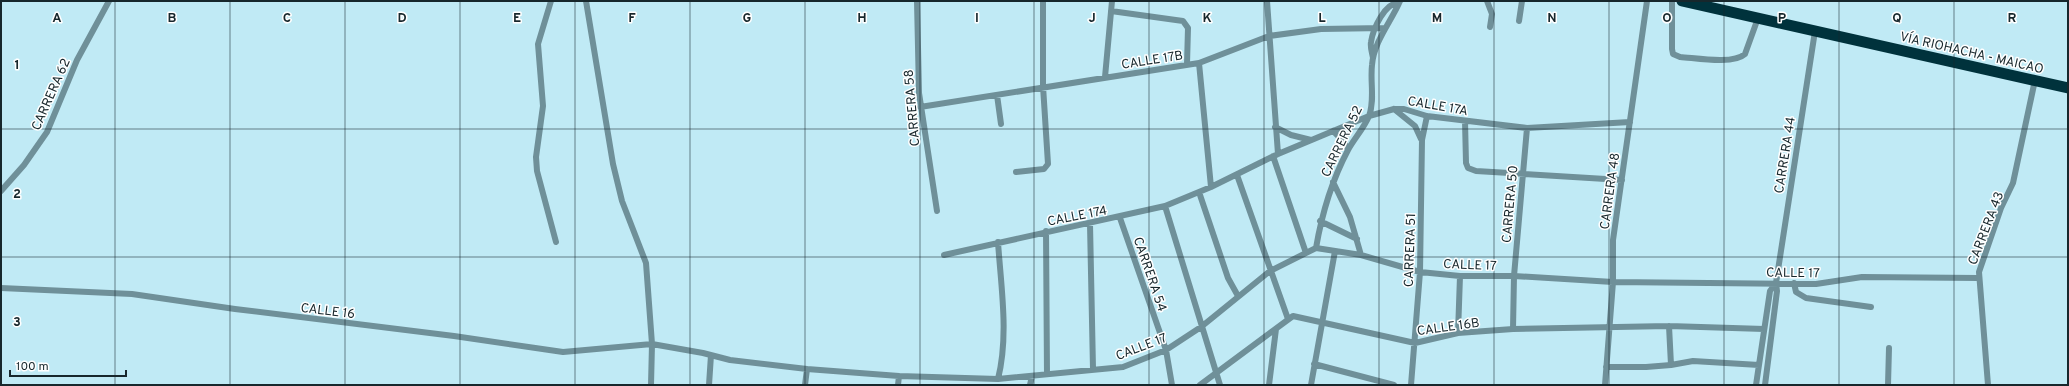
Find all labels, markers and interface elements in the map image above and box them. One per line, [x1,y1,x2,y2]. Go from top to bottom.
text: A [52,11,62,27]
text: B [168,11,177,27]
text: C [283,11,291,27]
text: D [397,11,407,27]
text: E [513,11,521,27]
text: F [628,11,636,27]
text: G [743,11,752,27]
text: H [857,11,867,27]
text: I [975,11,979,27]
text: J [1088,11,1096,27]
text: K [1202,11,1212,27]
text: L [1318,11,1326,27]
text: M [1432,11,1442,27]
text: N [1547,11,1557,27]
text: O [1662,11,1672,27]
text: P [1778,11,1787,27]
text: Q [1892,11,1902,27]
text: R [2008,11,2017,27]
street label: VÍA RIOHACHA - MAICAO [1898,28,2046,78]
street label: CALLE 17B [1120,48,1184,74]
street label: CARRERA 62 [29,56,75,133]
text: 1 [14,58,20,74]
street label: CARRERA 58 [902,69,924,147]
street label: CALLE 17A [1406,94,1469,120]
street label: CARRERA 52 [1319,104,1367,180]
street label: CARRERA 44 [1772,116,1800,195]
street label: CARRERA 48 [1598,152,1624,231]
street label: CARRERA 50 [1500,165,1522,244]
text: 2 [13,187,21,203]
street label: CARRERA 43 [1966,190,2008,268]
street label: CALLE 174 [1046,203,1109,231]
street label: CARRERA 51 [1402,213,1420,287]
street label: CARRERA 54 [1129,235,1169,314]
street label: CALLE 17 [1443,257,1497,275]
street label: CALLE 17 [1766,266,1820,282]
street label: CALLE 16 [300,301,356,323]
text: 3 [13,315,21,331]
street label: CALLE 16B [1416,316,1481,340]
street label: CALLE 17 [1114,331,1170,365]
scale bar [10,352,126,378]
text: 100 m [16,359,49,375]

